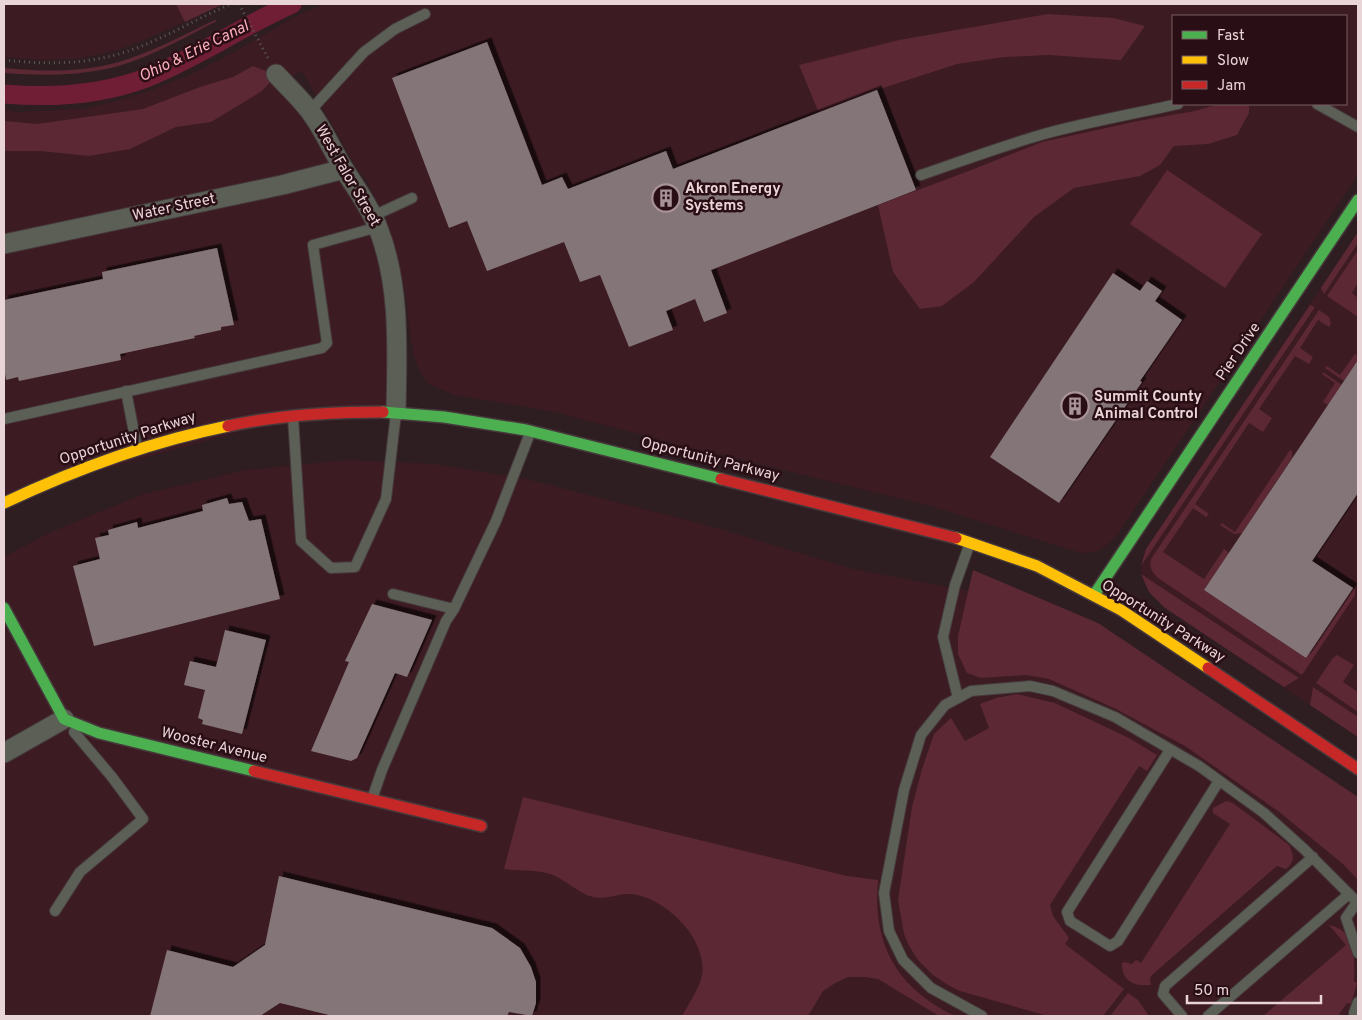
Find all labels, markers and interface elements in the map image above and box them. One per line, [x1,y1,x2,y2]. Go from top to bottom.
legend [1172,15,1347,105]
water label: Ohio & Erie Canal [136,16,253,87]
text: Fast [1217,27,1245,46]
text: Slow [1217,52,1249,71]
text: Jam [1217,77,1246,96]
street label: West Falor Street [310,122,384,230]
place label: Akron Energy Systems [685,180,781,216]
building icon: Akron Energy Systems [651,183,681,213]
street label: Water Street [131,190,217,226]
street label: Pier Drive [1213,319,1265,385]
place label: Summit County Animal Control [1094,388,1203,424]
building icon: Summit County Animal Control [1060,391,1090,421]
street label: Opportunity Parkway [57,408,199,470]
street label: Opportunity Parkway [639,434,782,486]
street label: Opportunity Parkway [1098,576,1229,668]
street label: Wooster Avenue [159,724,269,768]
scale bar [1187,972,1321,1004]
text: 50 m [1194,982,1229,1001]

